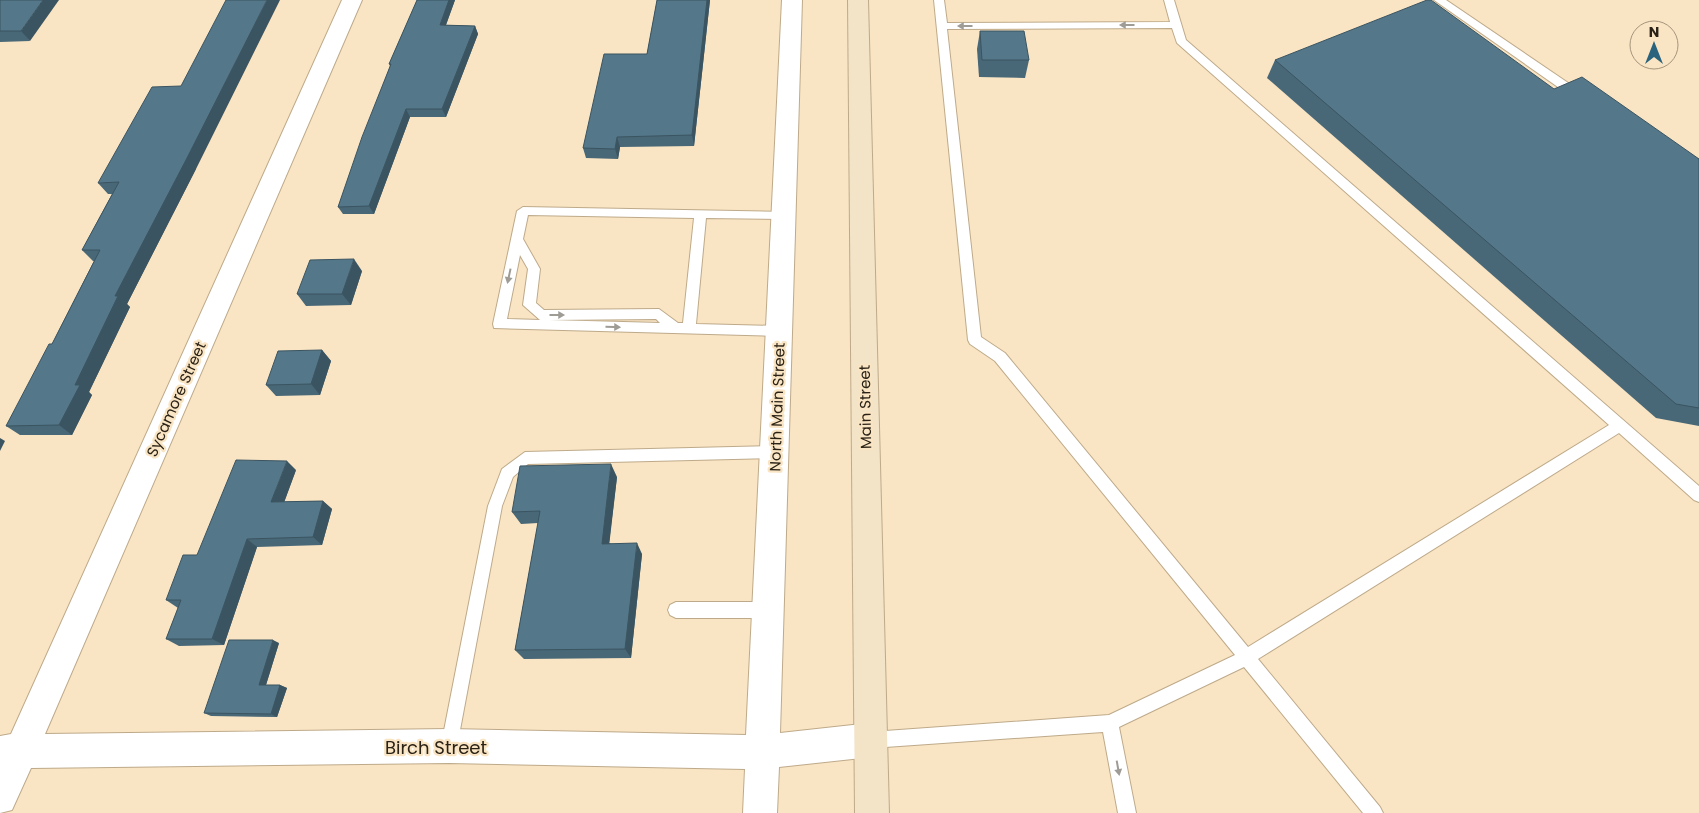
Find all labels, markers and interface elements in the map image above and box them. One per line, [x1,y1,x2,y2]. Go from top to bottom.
north arrow [1629,20,1679,70]
one-way arrow [1119,21,1135,29]
one-way arrow [957,22,973,30]
text: N [1649,22,1659,42]
one-way arrow [505,268,513,284]
one-way arrow [549,311,565,319]
one-way arrow [605,323,621,331]
street label: Sycamore Street [141,338,211,460]
street label: North Main Street [764,342,790,472]
street label: Main Street [854,365,876,449]
street label: Birch Street [385,735,487,760]
one-way arrow [1115,760,1123,776]

